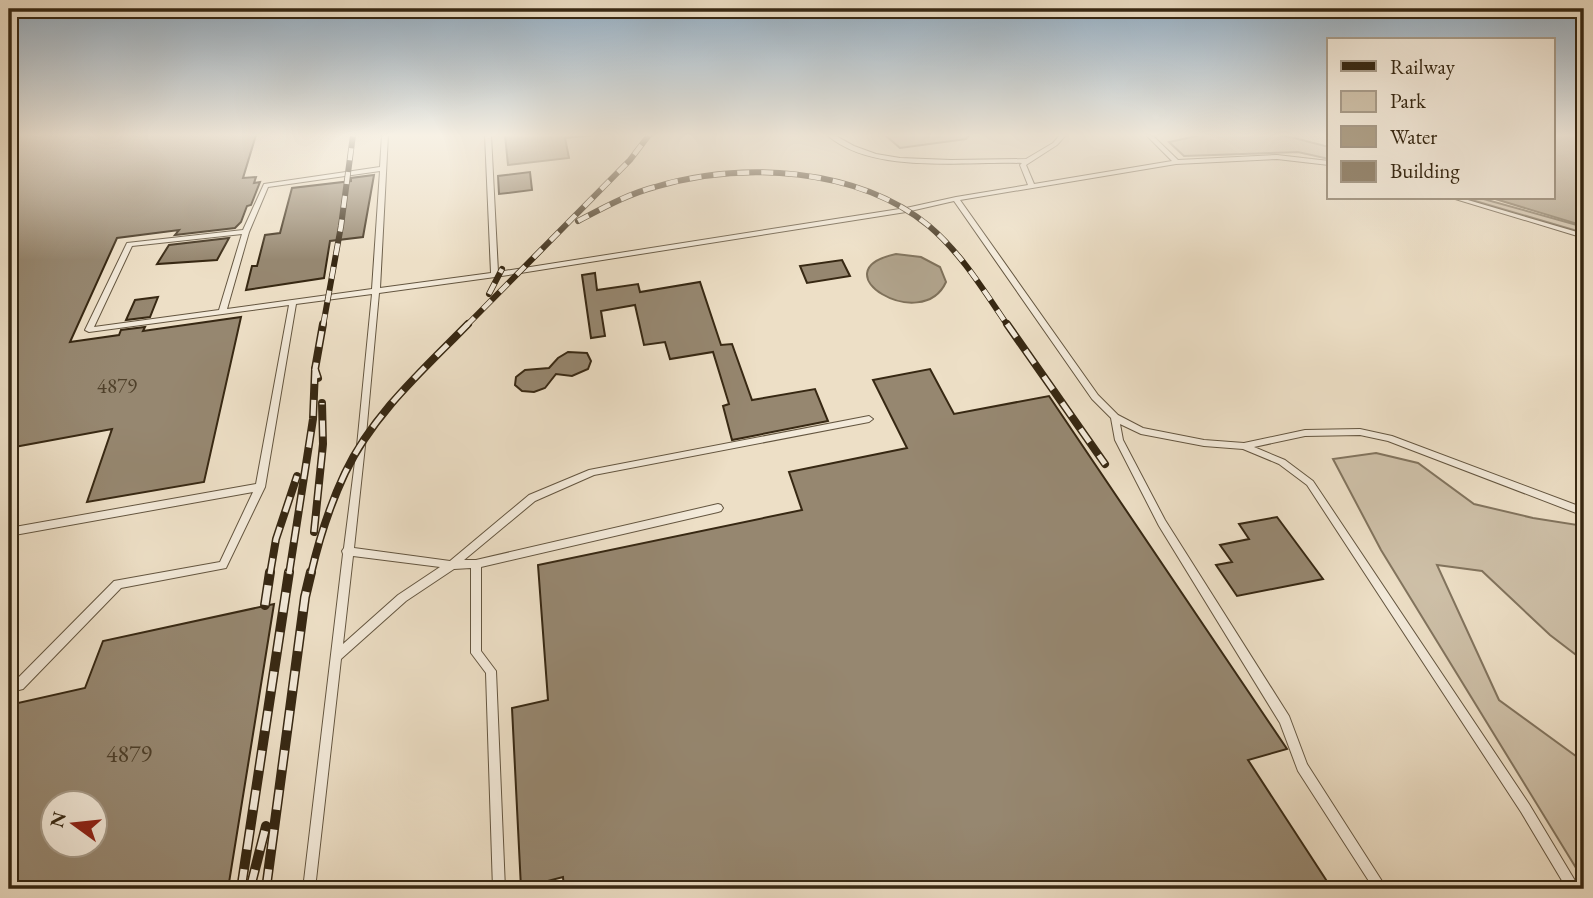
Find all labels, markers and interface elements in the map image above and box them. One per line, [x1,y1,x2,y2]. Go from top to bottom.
legend [1327,38,1554,200]
text: Railway [1390,53,1456,80]
text: Park [1390,87,1427,114]
text: Water [1390,123,1437,150]
text: Building [1390,157,1460,184]
house number: 4879 [97,372,137,399]
house number: 4879 [106,738,153,769]
north arrow [38,790,108,860]
text: N [44,808,72,830]

